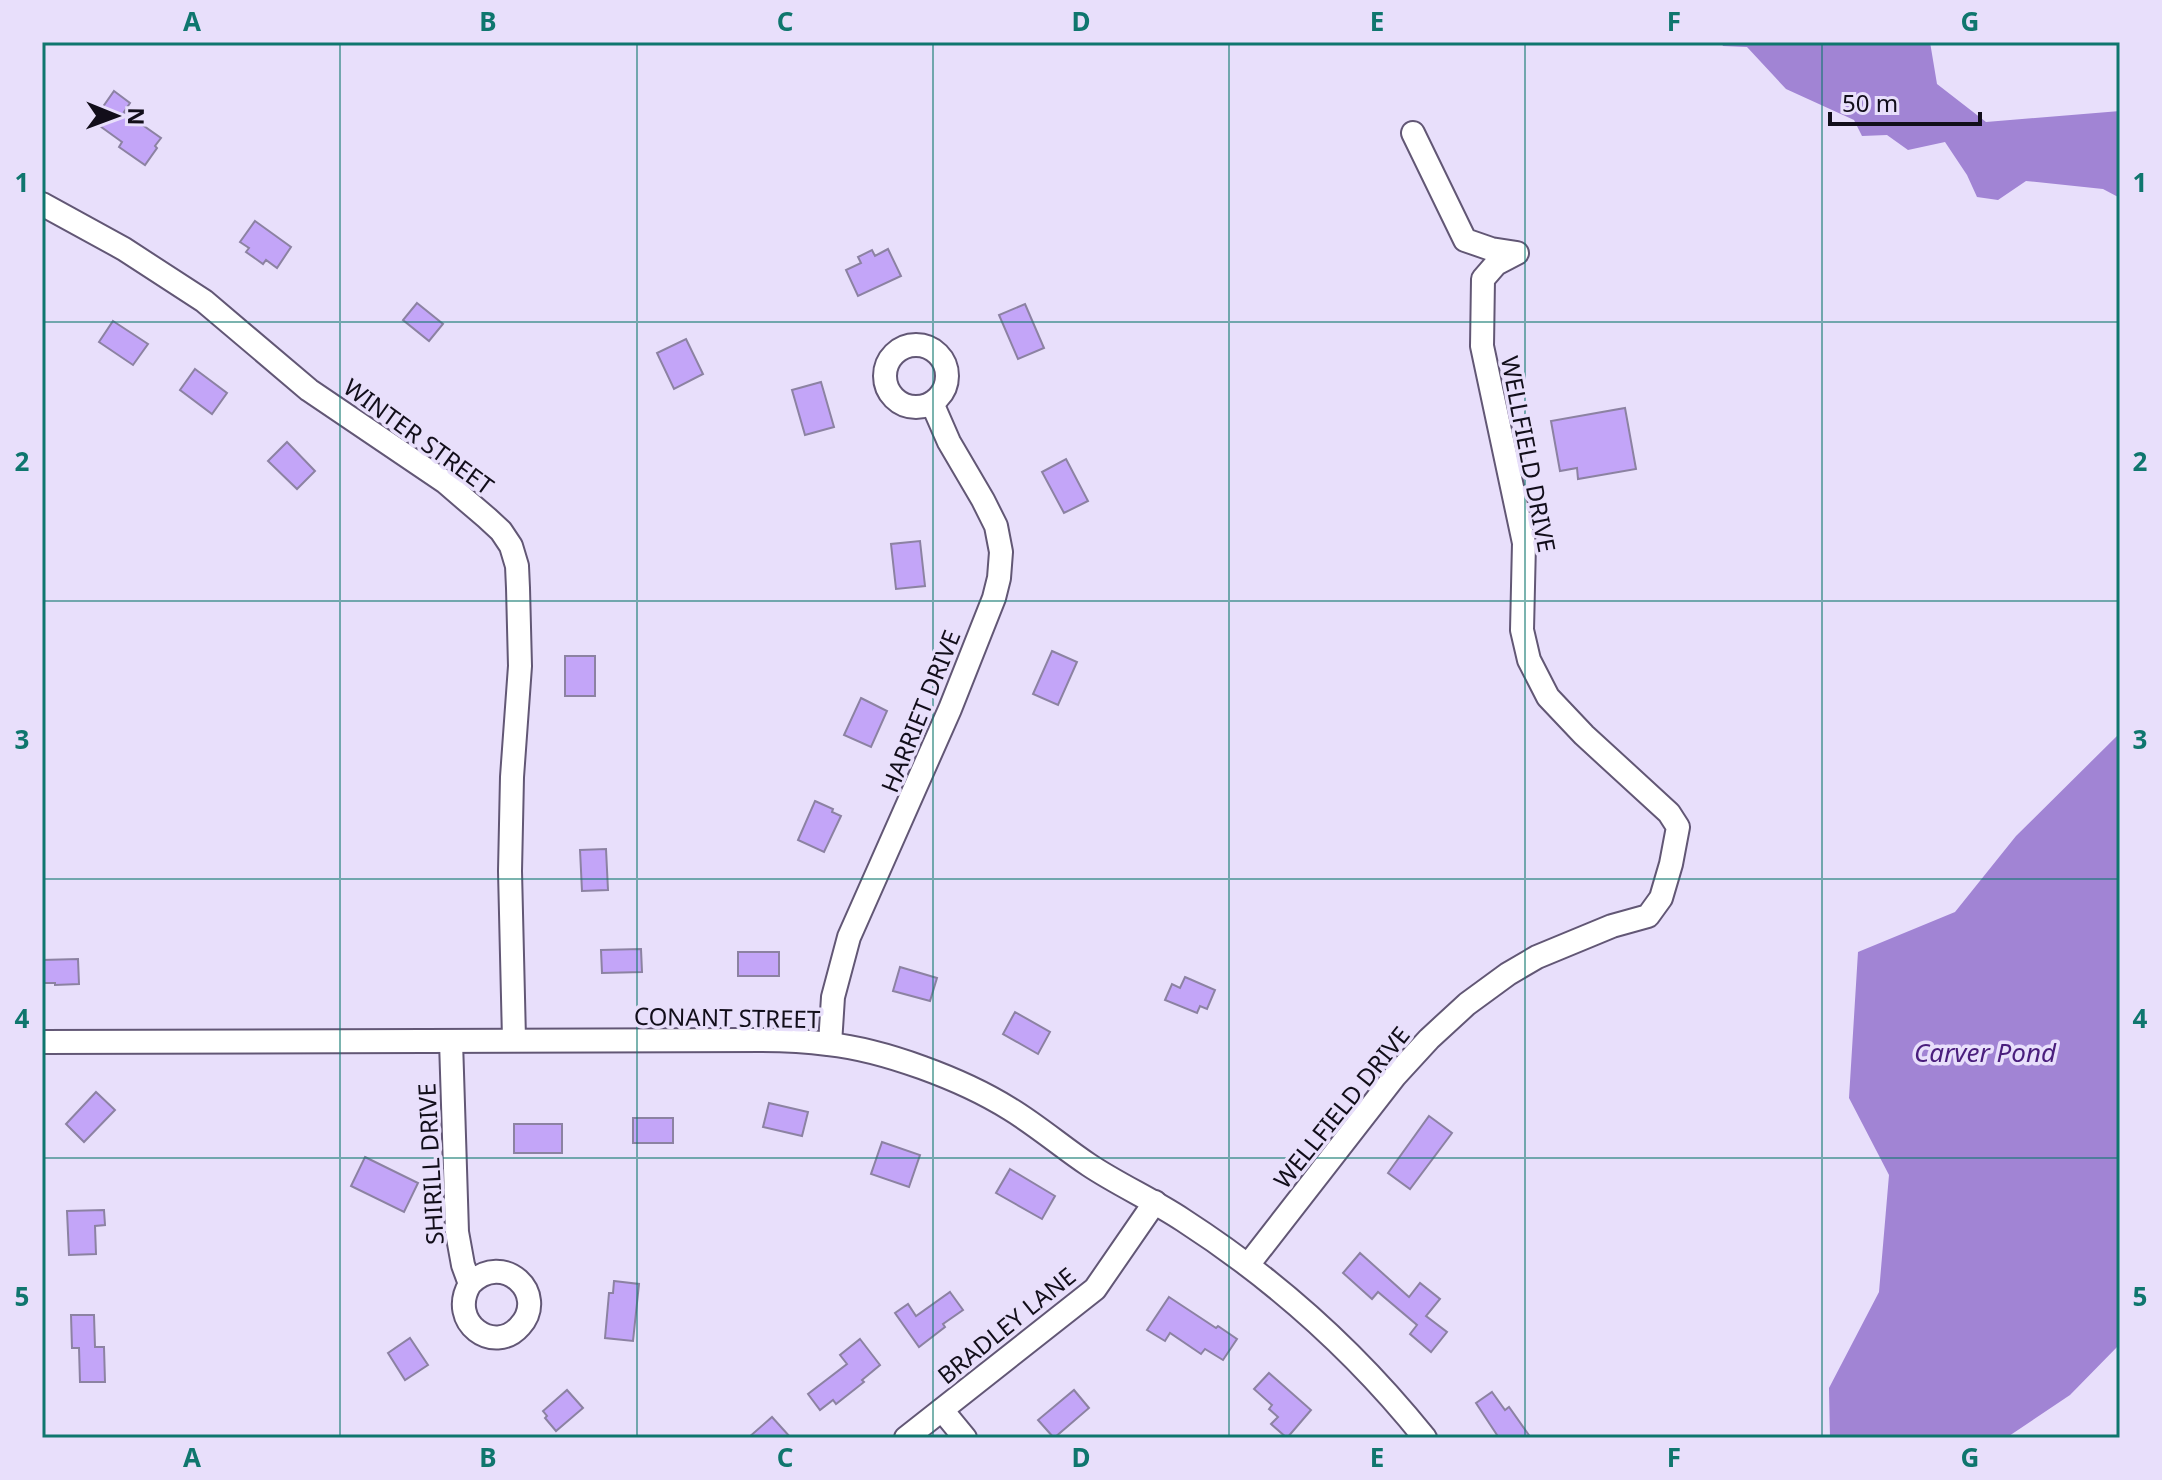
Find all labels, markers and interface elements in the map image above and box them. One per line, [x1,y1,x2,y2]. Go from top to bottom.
text: A [183,3,201,39]
text: B [479,3,497,39]
text: C [777,3,793,39]
text: D [1071,3,1091,39]
text: E [1370,3,1384,39]
text: F [1667,3,1681,39]
text: G [1961,3,1979,39]
north arrow [76,76,156,156]
scale bar [1830,76,1980,126]
text: 50 m [1842,86,1898,119]
text: N [122,107,152,126]
text: 1 [15,164,29,200]
text: 1 [2133,164,2147,200]
street label: WELLFIELD DRIVE [1494,353,1564,555]
street label: WINTER STREET [337,370,501,502]
text: 2 [15,443,30,479]
text: 2 [2133,443,2148,479]
street label: HARRIET DRIVE [872,625,968,797]
text: 3 [15,721,29,757]
text: 3 [2133,721,2147,757]
street label: CONANT STREET [634,999,821,1035]
text: 4 [15,1000,30,1036]
text: 4 [2133,1000,2148,1036]
street label: WELLFIELD DRIVE [1265,1019,1417,1195]
water label: Carver Pond [1914,1034,2057,1070]
street label: SHIRILL DRIVE [409,1082,451,1246]
street label: BRADLEY LANE [930,1259,1082,1391]
text: 5 [15,1278,29,1314]
text: 5 [2133,1278,2147,1314]
text: A [183,1439,201,1475]
text: B [479,1439,497,1475]
text: C [777,1439,793,1475]
text: D [1071,1439,1091,1475]
text: E [1370,1439,1384,1475]
text: F [1667,1439,1681,1475]
text: G [1961,1439,1979,1475]

